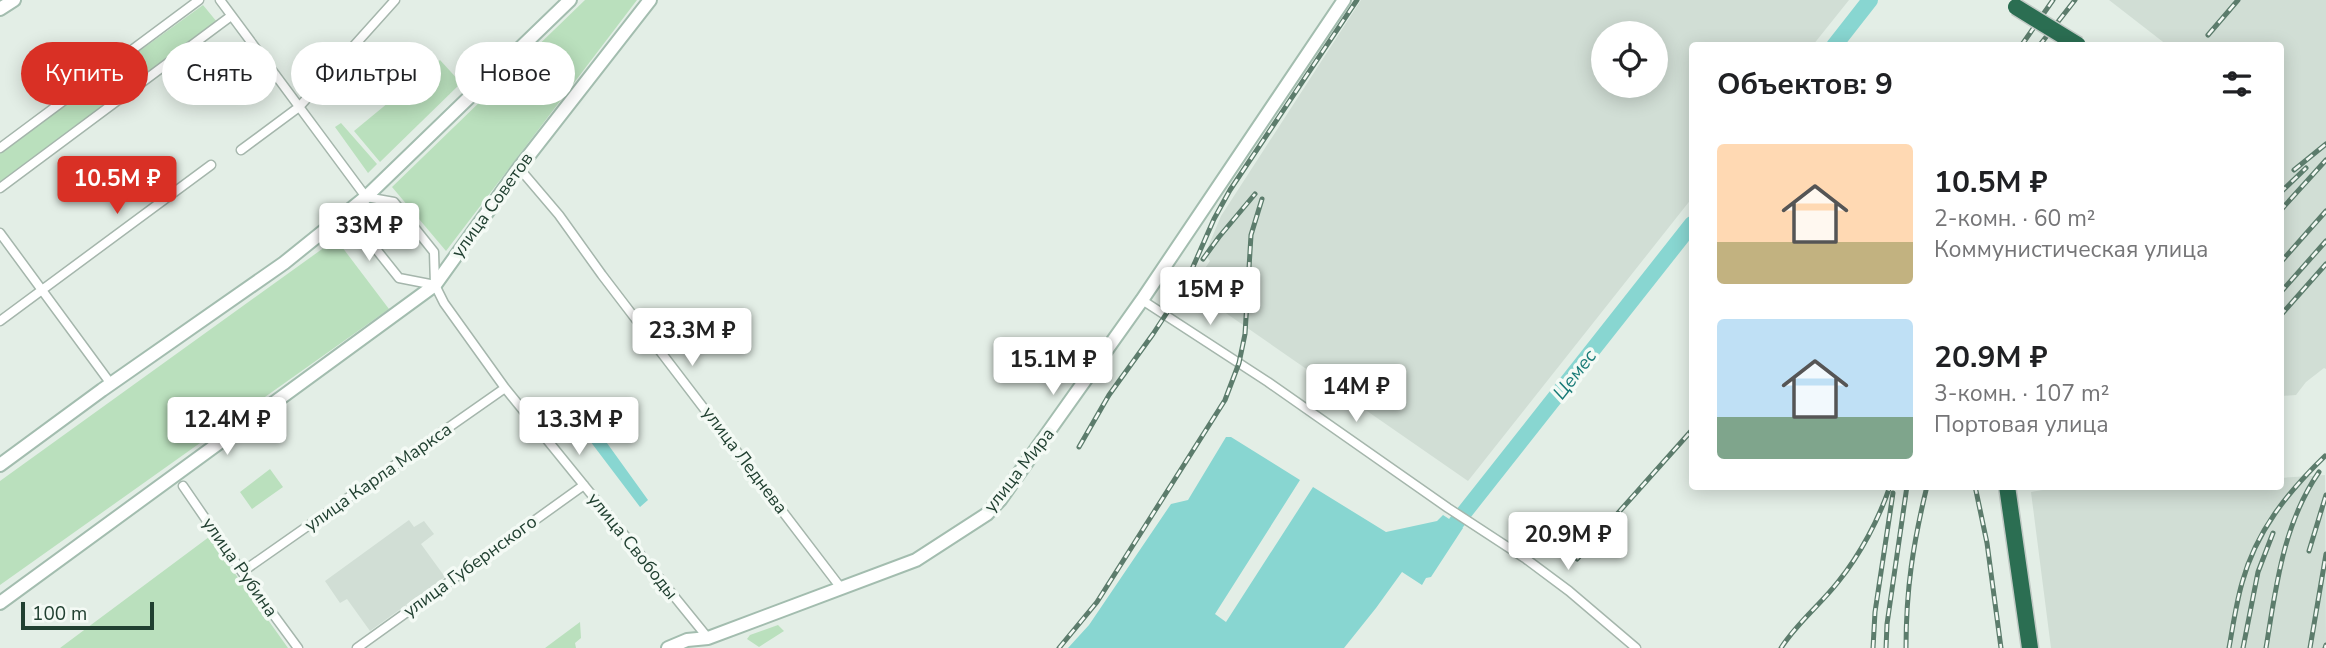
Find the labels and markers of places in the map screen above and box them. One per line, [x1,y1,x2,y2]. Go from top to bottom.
pin: 10.5M ₽ [52,156,182,216]
pin: 33M ₽ [320,204,418,263]
pin: 15M ₽ [1161,268,1259,327]
pin: 23.3M ₽ [627,308,757,368]
pin: 15.1M ₽ [988,338,1118,397]
pin: 14M ₽ [1307,364,1405,424]
pin: 12.4M ₽ [162,398,292,457]
pin: 13.3M ₽ [514,398,644,457]
pin: 20.9M ₽ [1503,512,1633,572]

